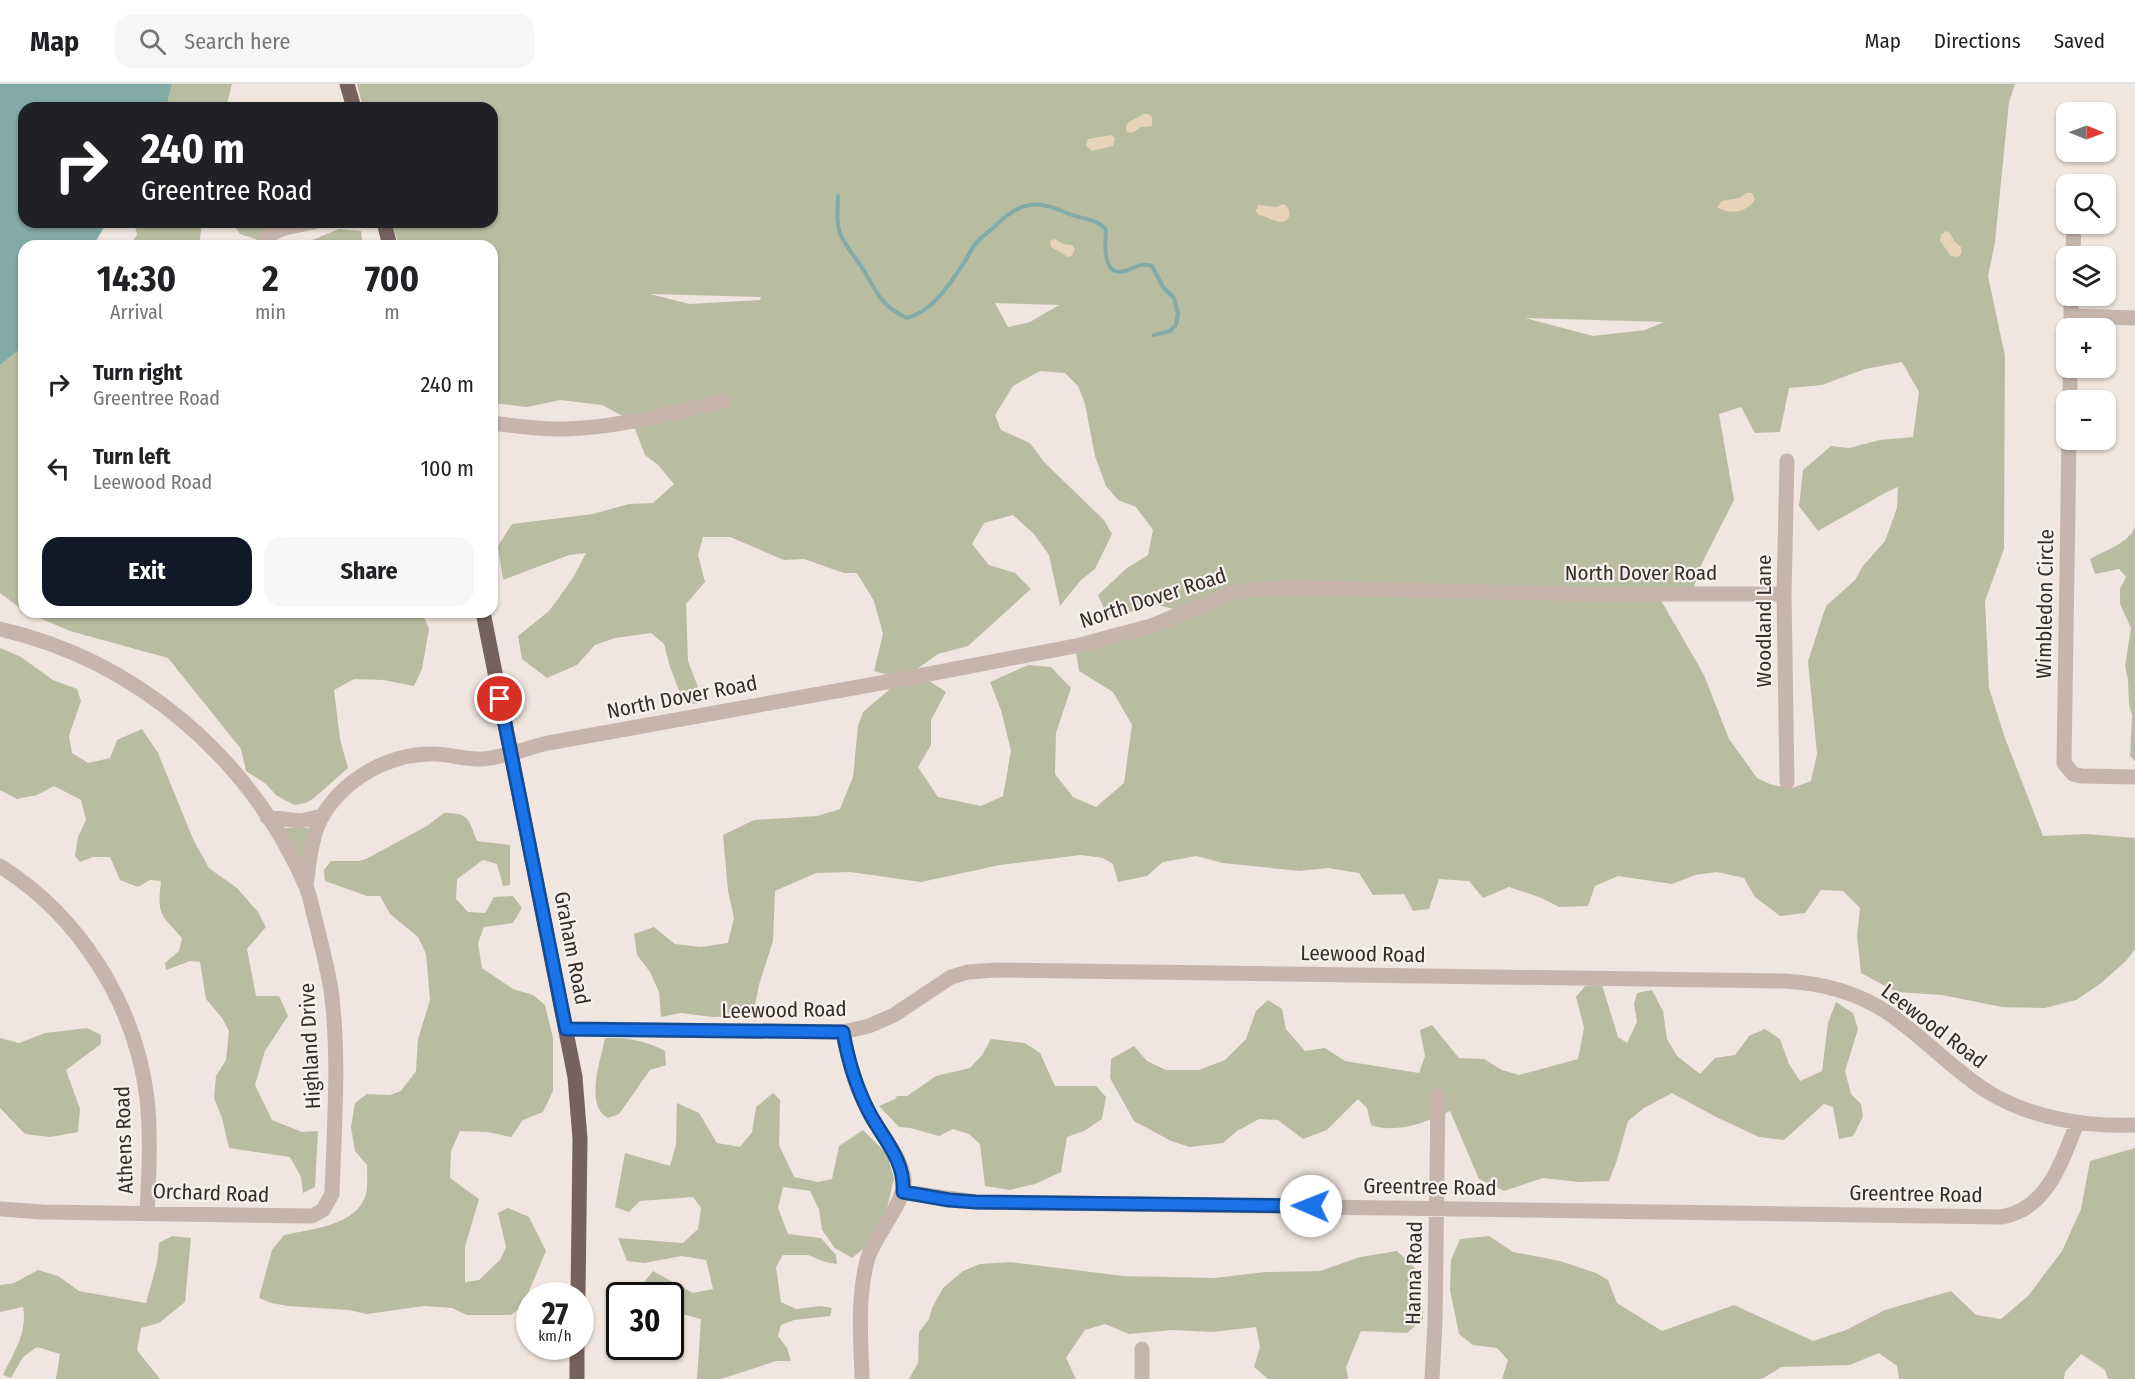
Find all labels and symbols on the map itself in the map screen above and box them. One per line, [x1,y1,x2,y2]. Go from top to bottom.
north arrow [2056,102,2116,162]
street label: Wimbledon Circle [2031,529,2059,679]
street label: Woodland Lane [1751,555,1777,687]
street label: North Dover Road [1565,560,1717,586]
street label: North Dover Road [1076,562,1230,634]
street label: North Dover Road [605,670,759,724]
pin [474,673,525,724]
street label: Graham Road [548,889,596,1007]
street label: Leewood Road [1300,940,1426,968]
street label: Leewood Road [1876,978,1992,1074]
street label: Highland Drive [294,982,326,1110]
street label: Leewood Road [721,996,847,1024]
street label: Athens Road [109,1086,139,1194]
street label: Greentree Road [1363,1173,1497,1201]
position arrow [1279,1174,1343,1238]
street label: Orchard Road [152,1178,270,1208]
street label: Greentree Road [1849,1180,1983,1208]
street label: Hanna Road [1400,1221,1428,1325]
speed limit sign: 30 [606,1282,684,1360]

